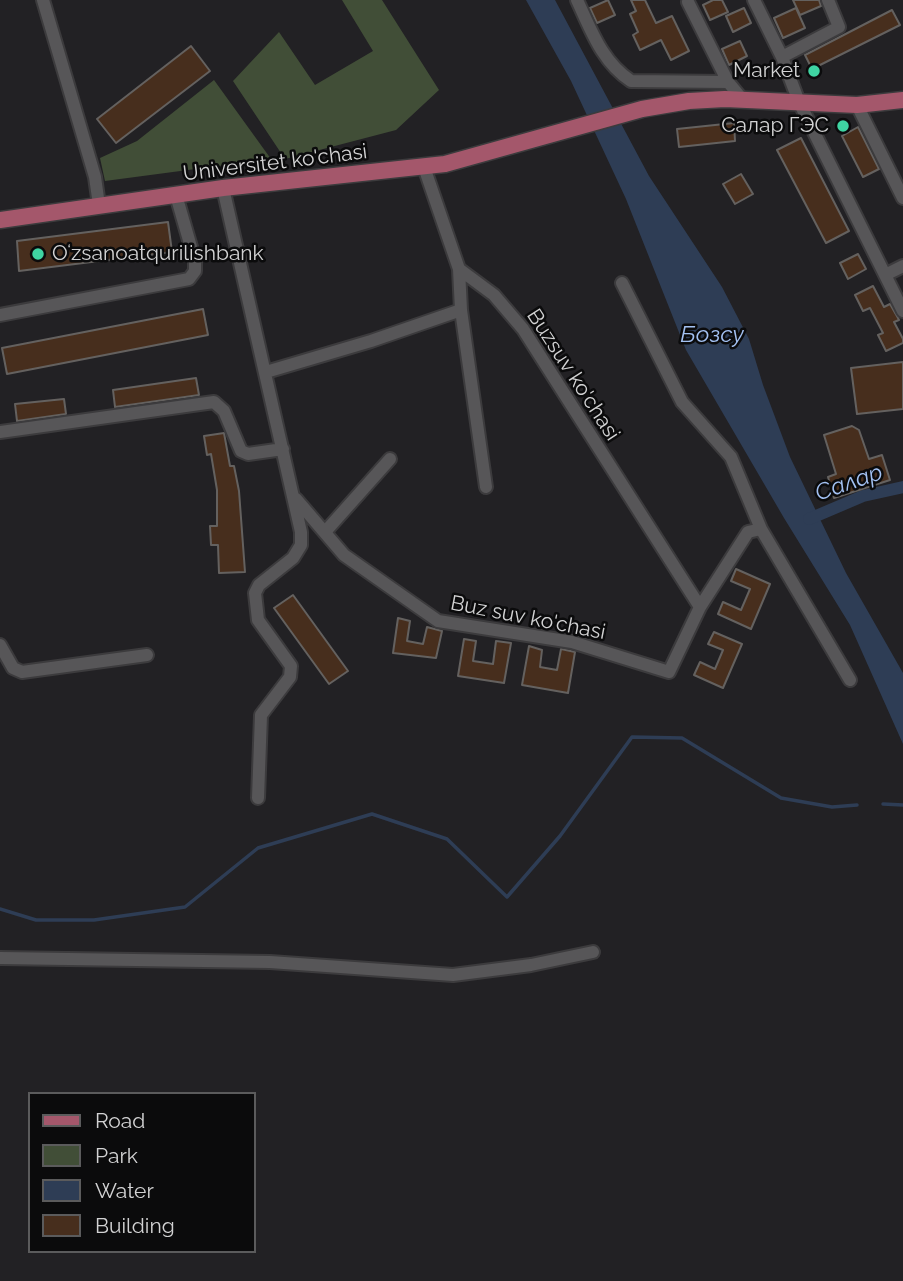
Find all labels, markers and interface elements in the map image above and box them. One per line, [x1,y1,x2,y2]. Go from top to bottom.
place label: Market [733,58,800,84]
marker: Market [806,63,822,79]
place label: Салар ГЭС [721,113,829,139]
marker: Салар ГЭС [835,118,851,134]
street label: Universitet ko'chasi [181,139,369,187]
place label: Oʻzsanoatqurilishbank [52,241,264,267]
marker: Oʻzsanoatqurilishbank [30,246,46,262]
street label: Buzsuv ko'chasi [521,304,625,446]
water label: Бозсу [680,321,744,349]
water label: Салар [812,459,886,507]
street label: Buz suv ko'chasi [448,591,608,645]
legend [28,1092,256,1253]
text: Road [95,1108,145,1133]
text: Park [95,1143,138,1168]
text: Water [95,1178,154,1203]
text: Building [95,1213,175,1238]

